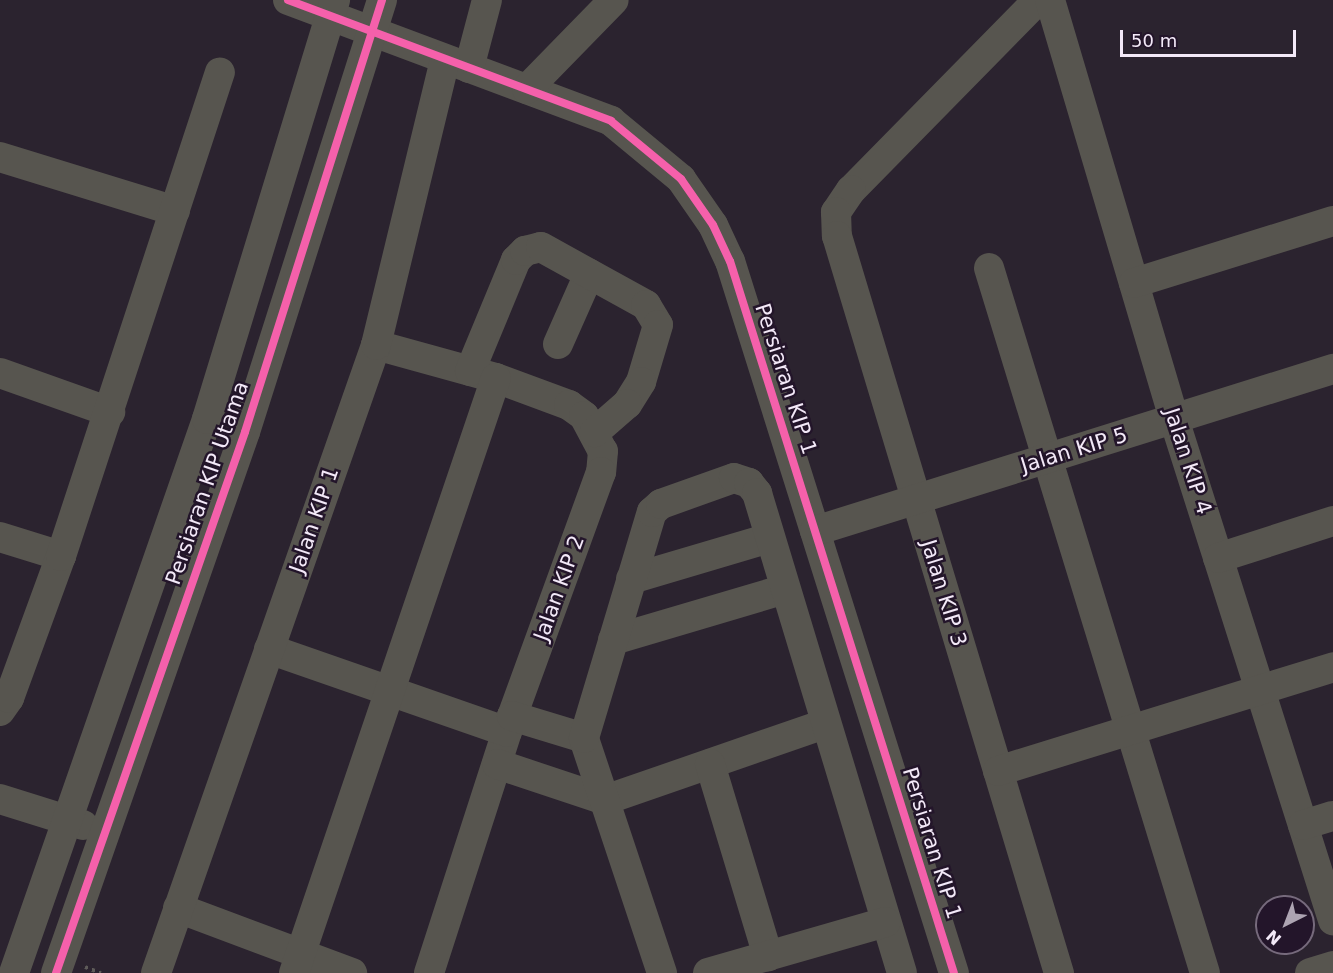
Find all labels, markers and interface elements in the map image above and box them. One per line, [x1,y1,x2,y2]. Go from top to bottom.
scale bar [1123,18,1298,56]
text: 50 m [1131,30,1177,51]
street label: Persiaran KIP 1 [750,300,822,458]
street label: Persiaran KIP Utama [160,378,254,588]
street label: Jalan KIP 4 [1159,405,1217,517]
street label: Jalan KIP 5 [1018,422,1130,478]
street label: Jalan KIP 1 [284,464,344,576]
street label: Jalan KIP 2 [528,532,590,644]
street label: Jalan KIP 3 [916,537,972,649]
street label: Persiaran KIP 1 [897,764,967,922]
north arrow [1255,895,1315,955]
text: N [1263,926,1285,949]

